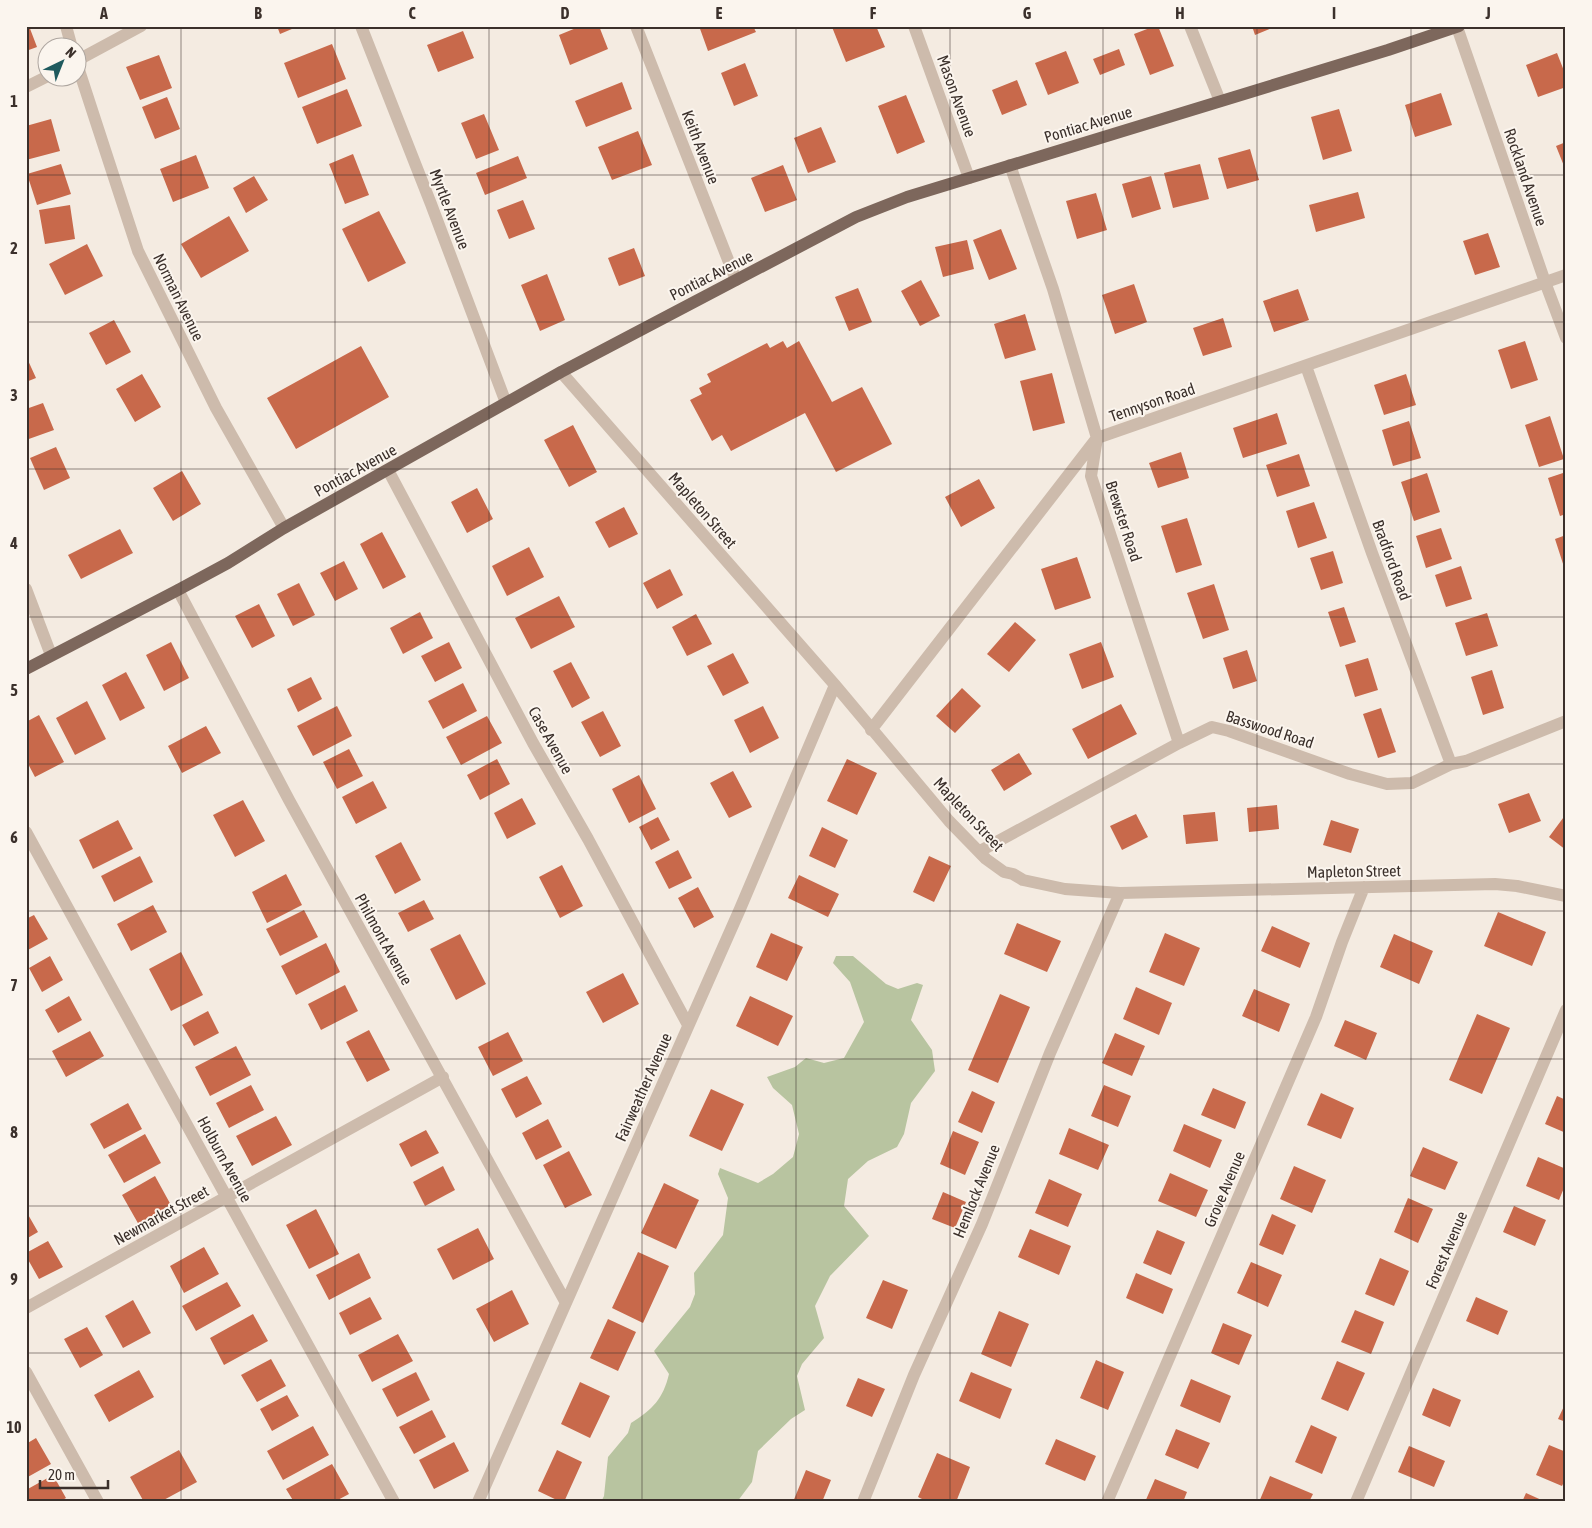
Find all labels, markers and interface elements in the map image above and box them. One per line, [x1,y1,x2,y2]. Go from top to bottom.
text: A [99,4,108,22]
text: B [254,4,262,22]
text: C [408,4,416,22]
text: D [561,4,570,22]
text: E [716,4,723,22]
text: F [870,4,877,22]
text: G [1023,4,1032,22]
text: H [1175,4,1185,22]
text: I [1332,4,1336,22]
text: J [1484,4,1491,22]
north arrow [38,38,88,88]
text: N [62,44,79,61]
street label: Mason Avenue [934,53,980,139]
text: 1 [10,92,18,110]
street label: Pontiac Avenue [1042,102,1134,146]
street label: Keith Avenue [679,108,723,186]
street label: Rockland Avenue [1501,126,1551,228]
street label: Myrtle Avenue [426,166,474,252]
text: 2 [10,239,18,257]
street label: Pontiac Avenue [666,246,756,304]
street label: Norman Avenue [150,250,208,344]
street label: Tennyson Road [1107,379,1197,426]
text: 3 [10,386,18,404]
street label: Pontiac Avenue [311,440,399,500]
street label: Mapleton Street [665,469,741,552]
street label: Brewster Road [1102,478,1146,564]
street label: Bradford Road [1369,517,1415,603]
text: 4 [9,534,18,552]
text: 5 [10,681,18,699]
street label: Case Avenue [525,703,577,777]
street label: Basswood Road [1224,706,1316,752]
street label: Mapleton Street [930,773,1008,856]
text: 6 [10,828,18,846]
street label: Mapleton Street [1307,861,1402,882]
street label: Philmont Avenue [352,890,416,988]
text: 7 [10,976,18,994]
street label: Fairweather Avenue [611,1030,675,1144]
street label: Holburn Avenue [194,1113,256,1205]
text: 8 [10,1123,18,1141]
street label: Hemlock Avenue [949,1142,1003,1240]
street label: Grove Avenue [1200,1148,1248,1230]
street label: Newmarket Street [110,1181,212,1248]
street label: Forest Avenue [1422,1209,1470,1291]
text: 9 [10,1270,18,1288]
text: 10 [6,1418,22,1436]
scale bar [40,1458,108,1490]
text: 20 m [48,1466,75,1483]

